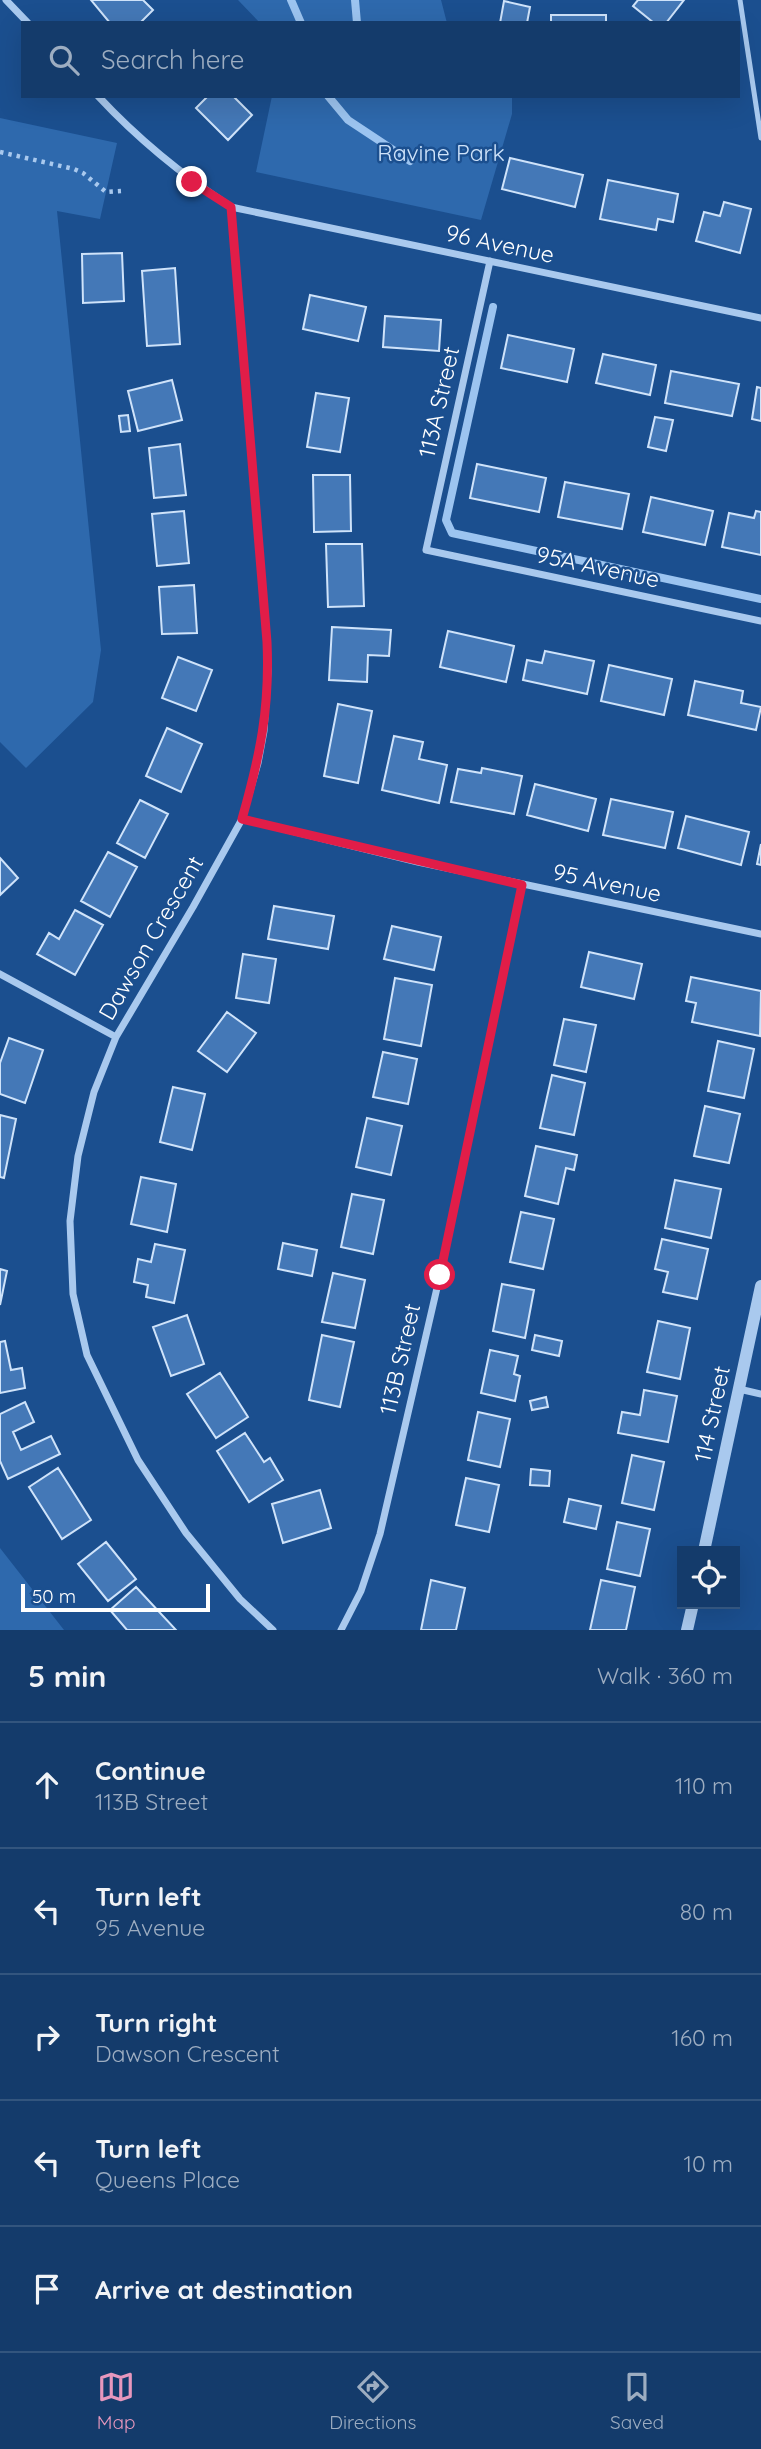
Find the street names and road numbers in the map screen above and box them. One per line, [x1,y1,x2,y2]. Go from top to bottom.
street label: 96 Avenue [443,218,557,269]
street label: 113A Street [412,343,465,460]
street label: 95A Avenue [534,539,662,594]
street label: Dawson Crescent [92,850,209,1025]
street label: 95 Avenue [550,857,664,908]
street label: 113B Street [373,1300,426,1417]
street label: 114 Street [687,1363,736,1465]

